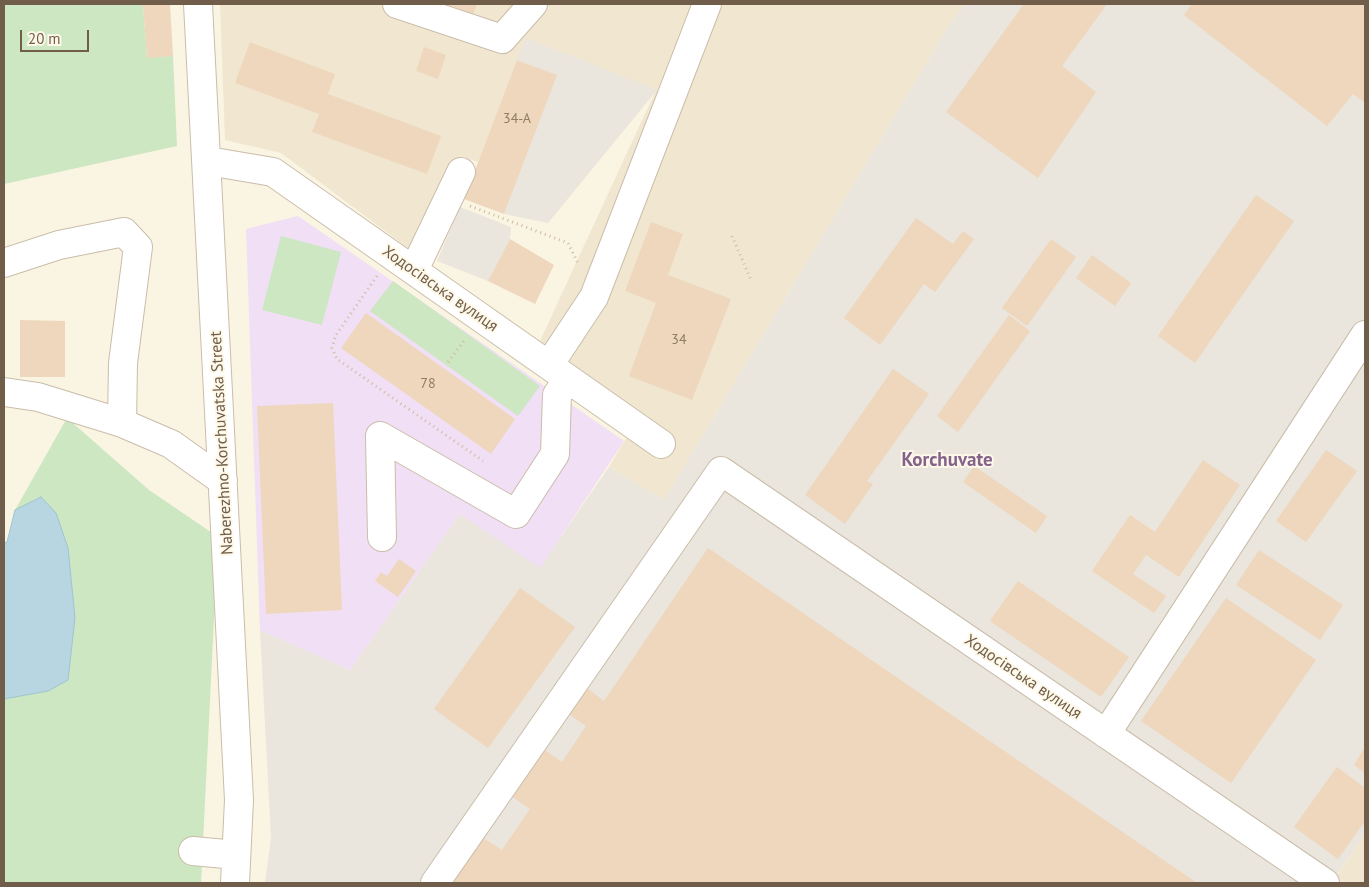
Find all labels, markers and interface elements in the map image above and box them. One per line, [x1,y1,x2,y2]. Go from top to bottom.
scale bar [22,20,91,52]
text: 20 m [28,29,61,48]
house number: 34-А [503,111,531,127]
street label: Ходосівська вулиця [378,242,502,336]
street label: Naberezhno-Korchuvatska Street [207,331,237,555]
house number: 34 [671,332,687,348]
house number: 78 [420,376,436,392]
district label: Korchuvate [901,450,993,472]
street label: Ходосівська вулиця [961,631,1085,723]

